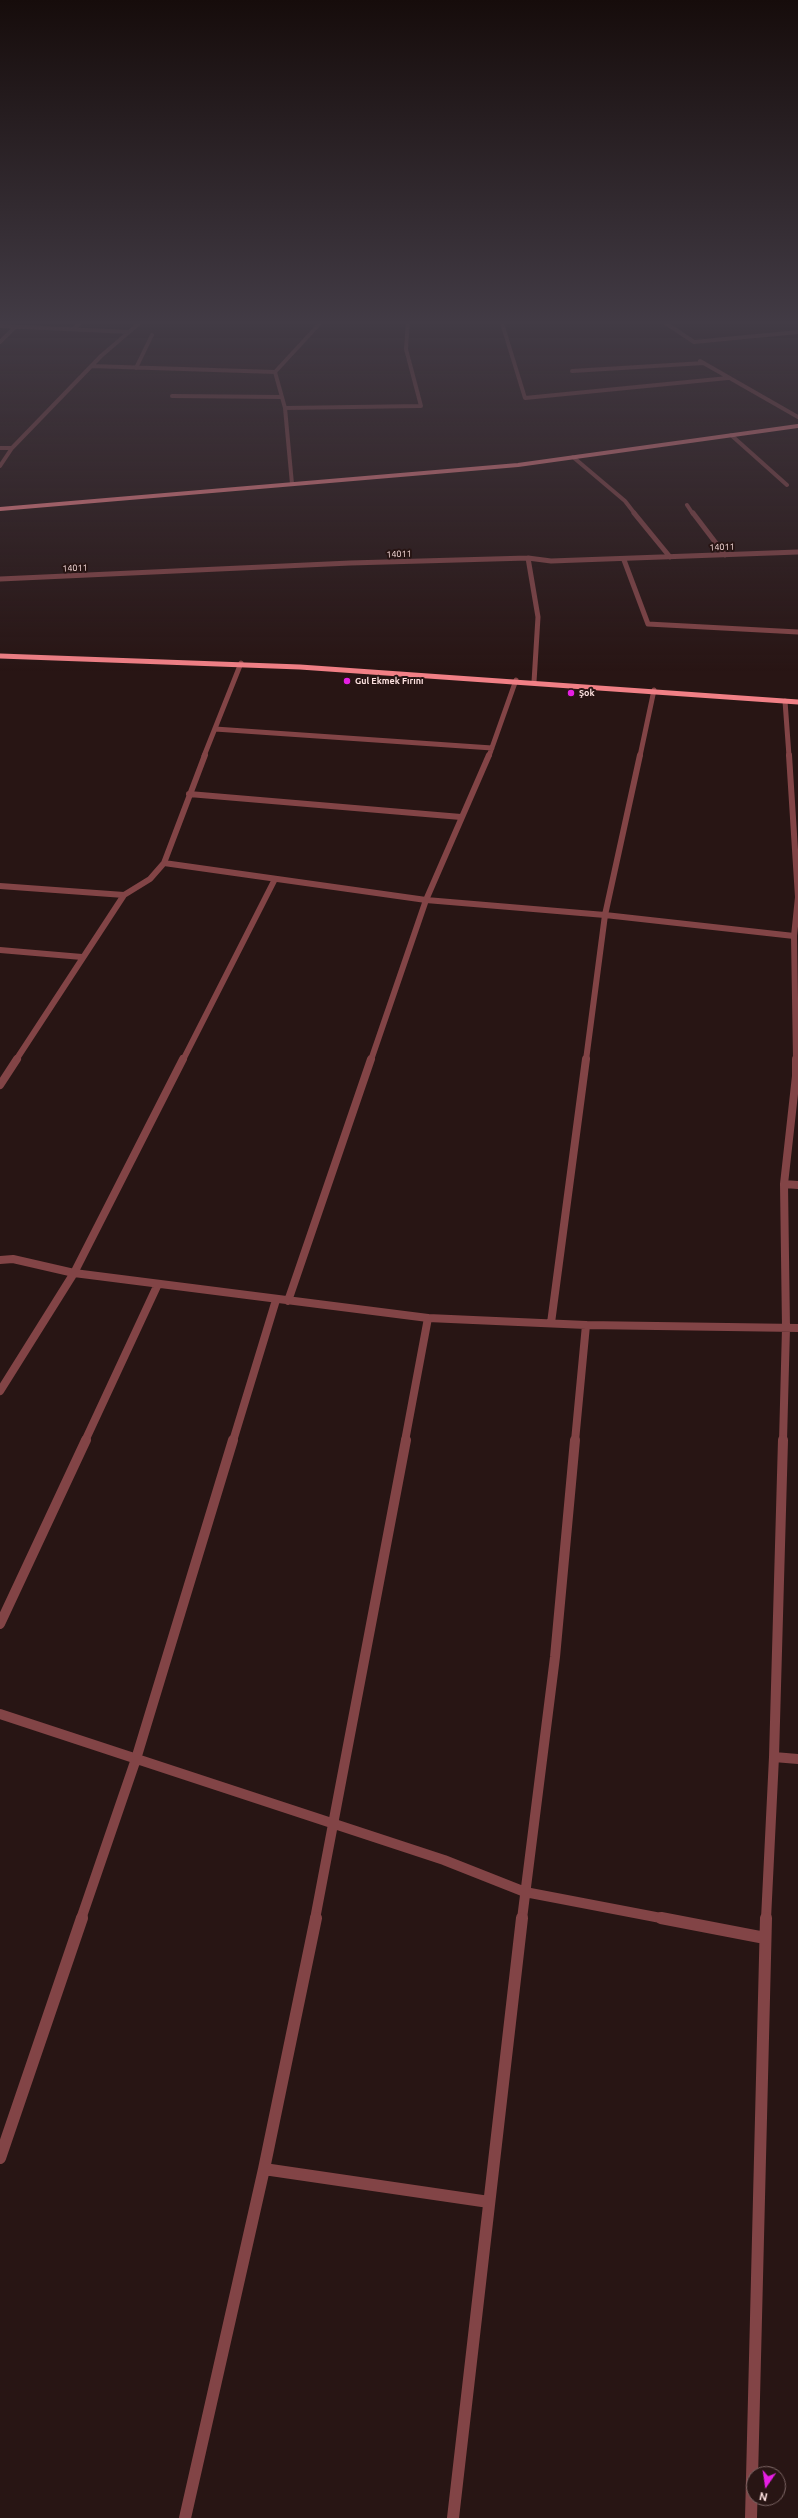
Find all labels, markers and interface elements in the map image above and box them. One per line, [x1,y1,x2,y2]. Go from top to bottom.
street label: 14011 [709,541,735,553]
street label: 14011 [386,548,412,560]
street label: 14011 [62,562,88,574]
marker: Gul Ekmek Fırını [342,676,352,686]
place label: Gul Ekmek Fırını [355,676,423,686]
marker: Şok [566,688,576,698]
place label: Şok [579,688,595,698]
north arrow [746,2466,786,2506]
text: N [758,2490,769,2503]

